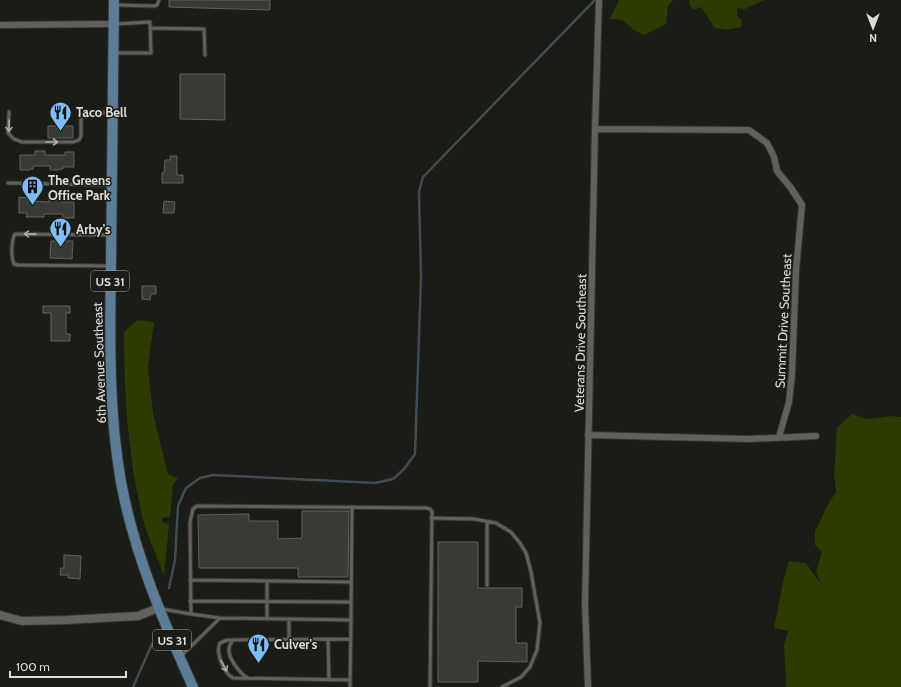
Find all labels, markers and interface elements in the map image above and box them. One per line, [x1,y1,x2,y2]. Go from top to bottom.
north arrow [853,8,893,48]
text: N [869,31,877,45]
restaurant icon: Taco Bell [47,99,73,132]
place label: Taco Bell [76,104,127,120]
one-way arrow [5,119,13,132]
one-way arrow [45,138,58,146]
place label: The Greens Office Park [48,172,111,203]
building icon: The Greens Office Park [19,174,45,207]
restaurant icon: Arby's [47,216,73,249]
place label: Arby's [76,221,111,237]
one-way arrow [24,230,37,237]
street label: Summit Drive Southeast [771,253,795,389]
road number: US 31 [91,271,129,291]
street label: Veterans Drive Southeast [571,273,589,412]
street label: 6th Avenue Southeast [89,301,109,424]
road number: US 31 [153,630,191,650]
restaurant icon: Culver's [245,631,271,664]
place label: Culver's [274,636,318,652]
scale bar [10,653,126,679]
text: 100 m [16,659,50,674]
one-way arrow [220,660,228,672]

